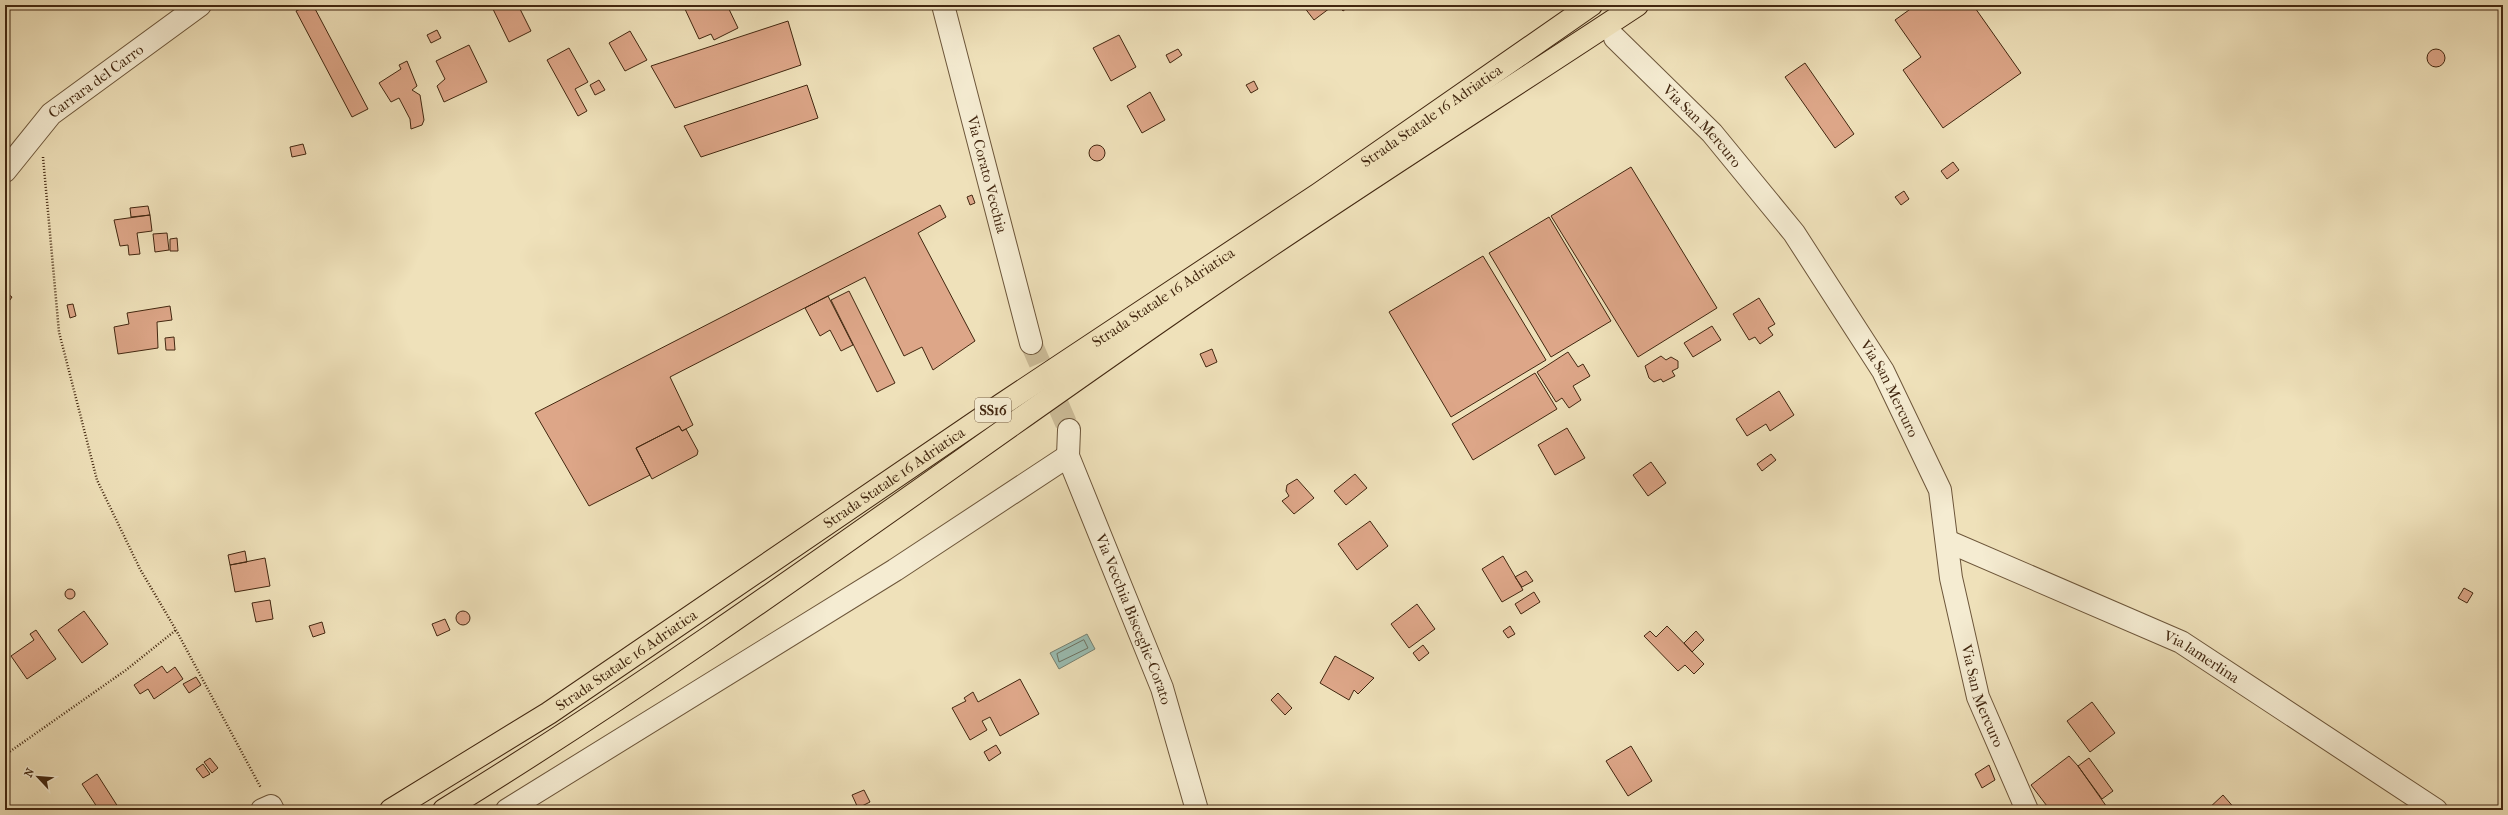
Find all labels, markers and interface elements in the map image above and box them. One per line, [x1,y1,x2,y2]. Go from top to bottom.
street label: Carrara del Carro [45,40,147,122]
street label: Strada Statale 16 Adriatica [1358,60,1506,171]
street label: Via San Mercuro [1658,80,1746,171]
street label: Via Corato Vecchia [963,113,1011,236]
street label: Strada Statale 16 Adriatica [1088,243,1239,351]
street label: Via San Mercuro [1856,336,1923,440]
road number: SS16 [975,398,1011,422]
street label: Strada Statale 16 Adriatica [820,423,969,532]
street label: Via Vecchia Bisceglie-Corato [1091,530,1175,707]
street label: Strada Statale 16 Adriatica [552,605,701,715]
street label: Via lamerlina [2160,626,2244,688]
street label: Via San Mercuro [1957,642,2008,750]
north arrow [18,757,58,797]
text: N [22,766,37,779]

